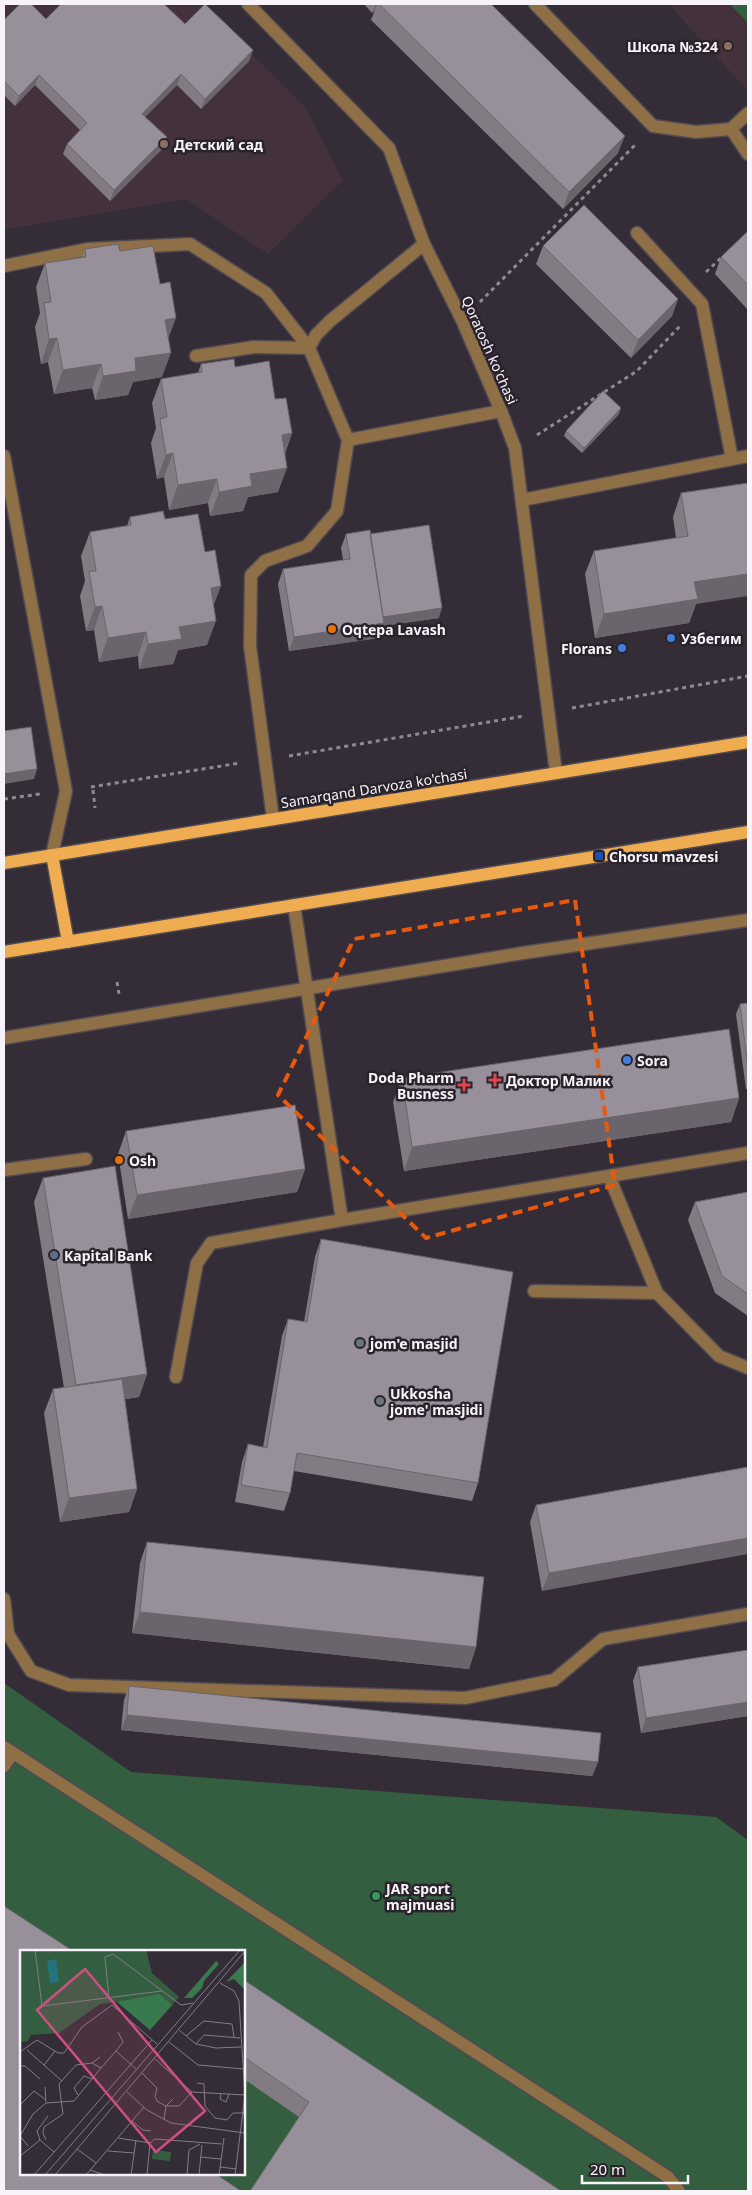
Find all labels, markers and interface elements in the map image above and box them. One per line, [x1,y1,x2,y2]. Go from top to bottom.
place label: Школа №324 [627,37,718,56]
marker: Школа №324 [722,40,734,52]
place label: Детский сад [174,135,263,154]
marker: Детский сад [158,138,170,150]
street label: Qoratosh ko'chasi [458,293,522,407]
place label: Oqtepa Lavash [342,620,446,639]
marker: Oqtepa Lavash [326,623,338,635]
place label: Узбегим [681,629,742,648]
marker: Узбегим [665,632,677,644]
place label: Florans [561,639,612,658]
marker: Florans [616,642,628,654]
street label: Samarqand Darvoza ko'chasi [279,764,469,812]
place label: Chorsu mavzesi [609,847,718,866]
marker: Chorsu mavzesi [593,850,605,862]
place label: Sora [637,1051,668,1070]
marker: Sora [621,1054,633,1066]
place label: Doda Pharm Busness [368,1068,454,1103]
place label: Доктор Малик [506,1071,611,1090]
marker: Доктор Малик [488,1073,502,1087]
marker: Doda Pharm Busness [458,1079,470,1091]
place label: Osh [129,1151,156,1170]
marker: Osh [113,1154,125,1166]
place label: Kapital Bank [64,1246,153,1265]
marker: Kapital Bank [48,1249,60,1261]
place label: jom'e masjid [369,1334,458,1353]
marker: jom'e masjid [354,1337,366,1349]
place label: Ukkosha jome' masjidi [389,1384,483,1419]
marker: Ukkosha jome' masjidi [374,1395,386,1407]
place label: JAR sport majmuasi [384,1879,455,1914]
marker: JAR sport majmuasi [370,1890,382,1902]
inset map [20,1950,245,2175]
scale bar [582,2152,688,2184]
text: 20 m [590,2159,625,2179]

